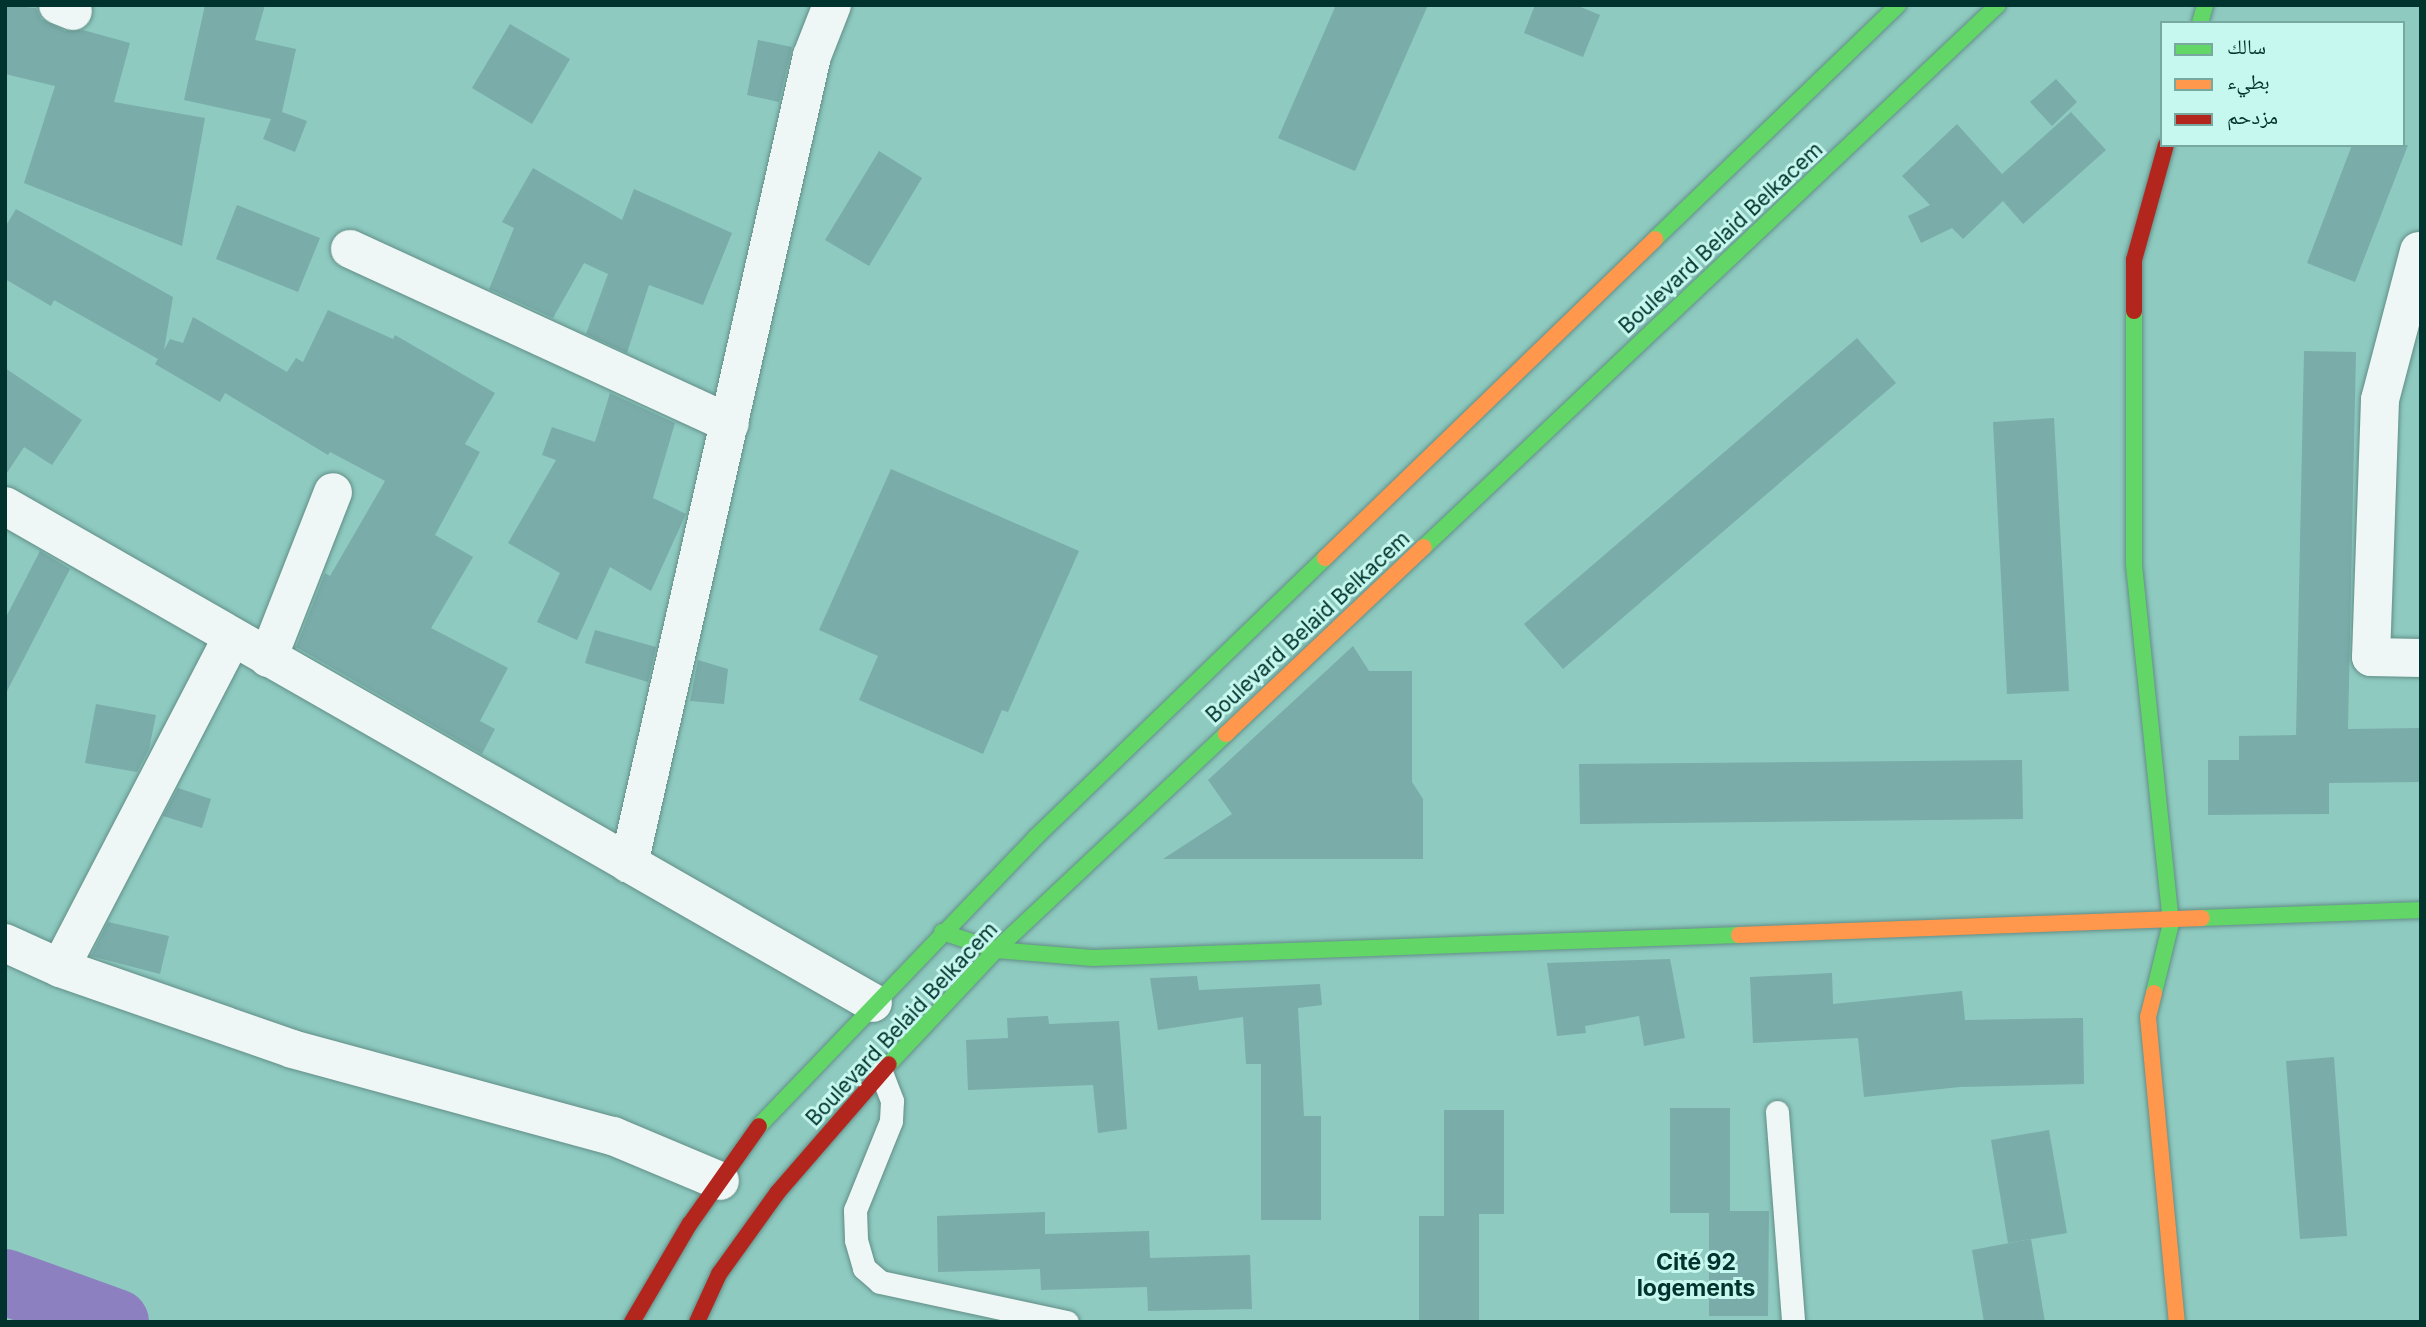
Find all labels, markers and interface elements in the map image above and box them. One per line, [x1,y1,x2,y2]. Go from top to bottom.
legend [2160,21,2405,147]
text: سالك [2227,34,2266,59]
text: بطيء [2227,69,2270,94]
text: مزدحم [2227,104,2278,129]
street label: Boulevard Belaid Belkacem [1614,137,1828,339]
street label: Boulevard Belaid Belkacem [1201,526,1415,728]
street label: Boulevard Belaid Belkacem [801,917,1003,1131]
district label: Cité 92 logements [1637,1248,1755,1302]

